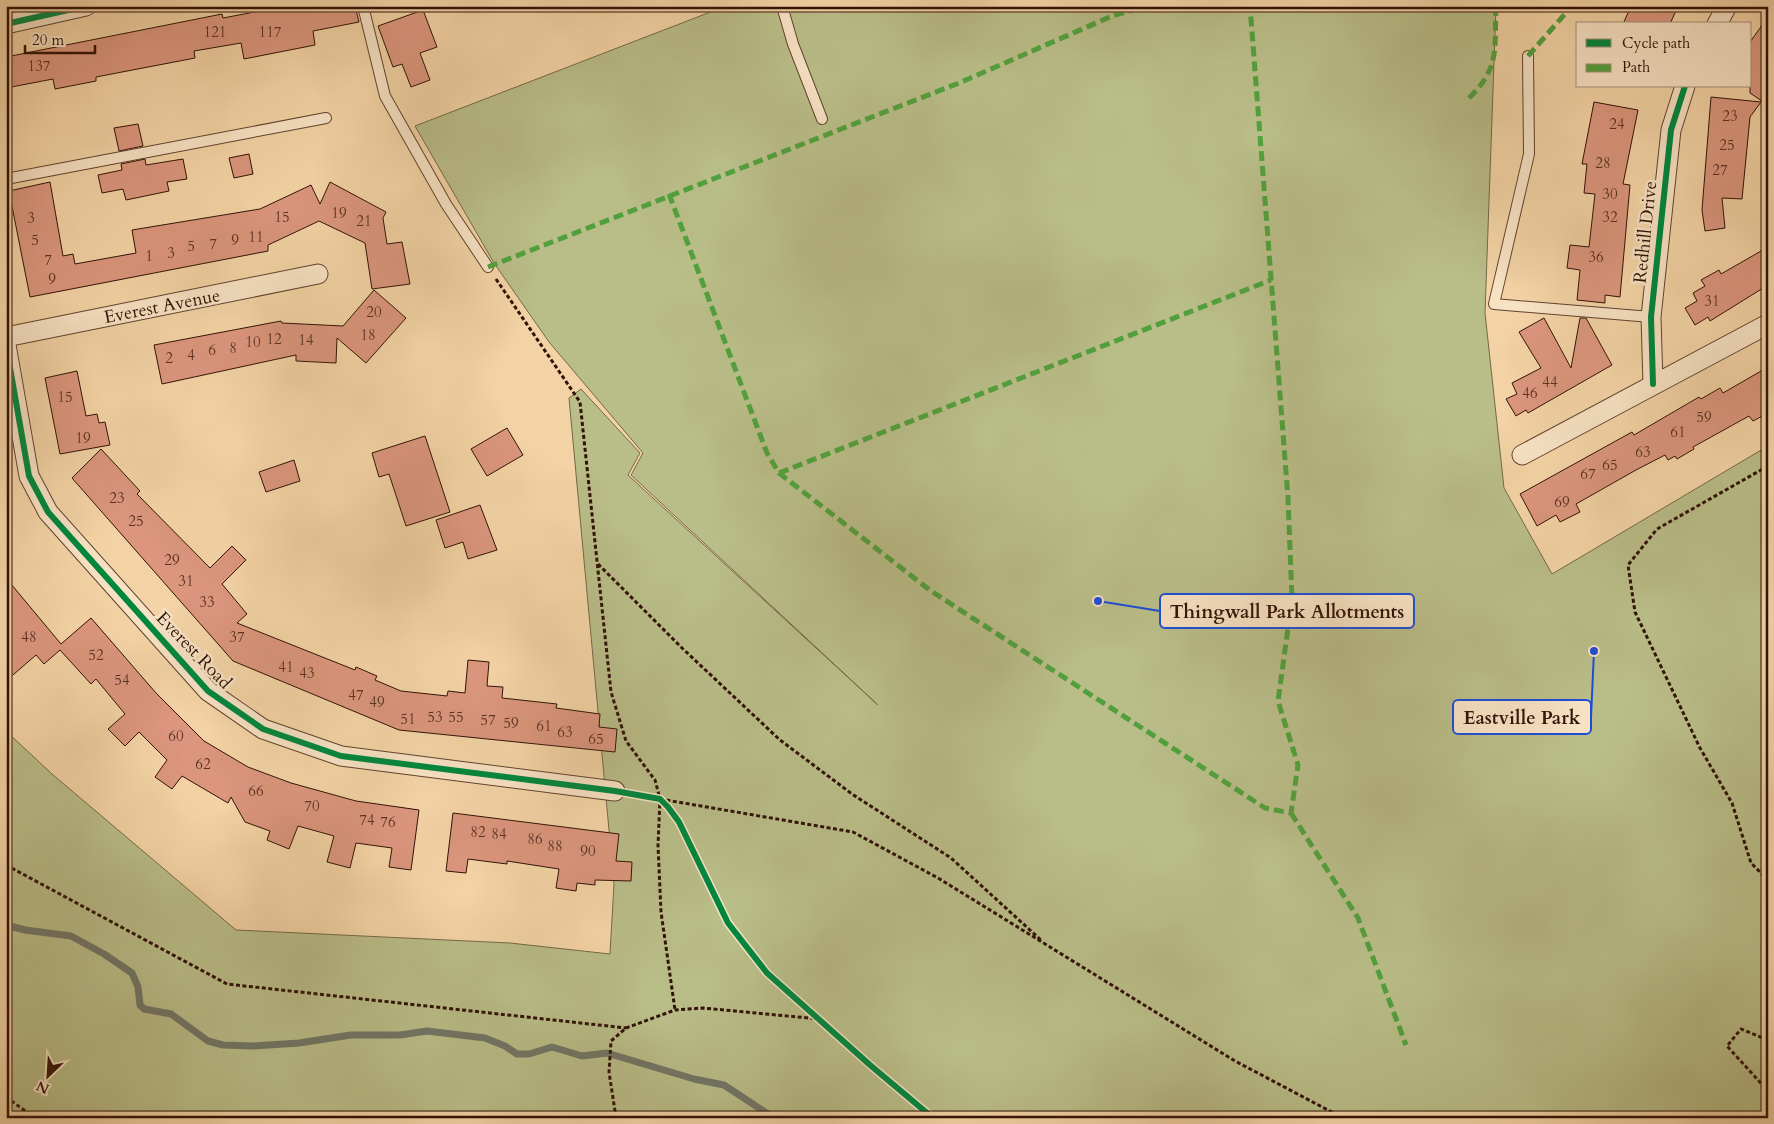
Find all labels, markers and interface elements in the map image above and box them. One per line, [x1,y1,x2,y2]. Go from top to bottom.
scale bar [25,22,95,54]
house number: 121 [203,22,227,42]
house number: 117 [258,22,282,42]
legend [1576,22,1752,88]
text: 20 m [32,30,64,50]
text: Cycle path [1622,33,1691,53]
house number: 137 [27,56,51,76]
text: Path [1622,57,1651,77]
house number: 23 [1722,106,1738,126]
house number: 24 [1609,114,1625,134]
house number: 25 [1719,135,1735,155]
house number: 28 [1595,153,1611,173]
house number: 27 [1712,160,1728,180]
street label: Redhill Drive [1628,180,1663,284]
house number: 30 [1602,184,1618,204]
house number: 19 [331,203,347,223]
house number: 15 [274,207,290,227]
house number: 32 [1602,207,1618,227]
house number: 3 [27,208,35,228]
house number: 21 [356,211,372,231]
house number: 11 [248,227,264,247]
house number: 5 [31,230,39,250]
house number: 9 [231,230,239,250]
house number: 7 [209,234,217,254]
house number: 5 [187,236,195,256]
house number: 3 [167,243,175,263]
house number: 1 [145,246,153,266]
house number: 36 [1588,247,1604,267]
house number: 7 [44,250,52,270]
house number: 9 [48,269,56,289]
street label: Everest Avenue [102,283,222,330]
house number: 31 [1704,291,1720,311]
house number: 20 [366,302,382,322]
house number: 18 [360,325,376,345]
house number: 12 [266,329,282,349]
house number: 14 [298,330,314,350]
house number: 10 [245,332,261,352]
house number: 8 [229,338,237,358]
house number: 6 [208,340,216,360]
house number: 4 [187,345,195,365]
house number: 2 [165,348,173,368]
house number: 44 [1542,372,1558,392]
house number: 46 [1522,383,1538,403]
house number: 15 [57,387,73,407]
house number: 59 [1696,407,1712,427]
house number: 61 [1670,422,1686,442]
house number: 19 [75,428,91,448]
house number: 63 [1635,442,1651,462]
house number: 65 [1602,455,1618,475]
house number: 67 [1580,464,1596,484]
house number: 23 [109,488,125,508]
house number: 69 [1554,492,1570,512]
house number: 25 [128,511,144,531]
house number: 29 [164,550,180,570]
house number: 31 [178,571,194,591]
house number: 33 [199,592,215,612]
callout: Thingwall Park Allotments [1160,594,1414,628]
text: Thingwall Park Allotments [1170,599,1404,625]
street label: Everest Road [150,606,237,695]
house number: 48 [21,627,37,647]
house number: 37 [229,627,245,647]
house number: 52 [88,645,104,665]
house number: 41 [278,657,294,677]
house number: 43 [299,663,315,683]
house number: 54 [114,670,130,690]
house number: 47 [348,685,364,705]
house number: 49 [369,692,385,712]
callout: Eastville Park [1453,700,1591,734]
text: Eastville Park [1463,705,1581,731]
house number: 53 [427,707,443,727]
house number: 55 [448,707,464,727]
house number: 51 [400,709,416,729]
house number: 57 [480,710,496,730]
house number: 59 [503,713,519,733]
house number: 61 [536,716,552,736]
house number: 63 [557,722,573,742]
house number: 60 [168,726,184,746]
house number: 65 [588,729,604,749]
house number: 62 [195,754,211,774]
house number: 66 [248,781,264,801]
house number: 70 [304,796,320,816]
house number: 74 [359,810,375,830]
house number: 76 [380,812,396,832]
house number: 82 [470,822,486,842]
house number: 84 [491,824,507,844]
house number: 86 [527,829,543,849]
house number: 88 [547,836,563,856]
house number: 90 [580,841,596,861]
north arrow [22,1052,72,1102]
text: N [33,1076,52,1099]

